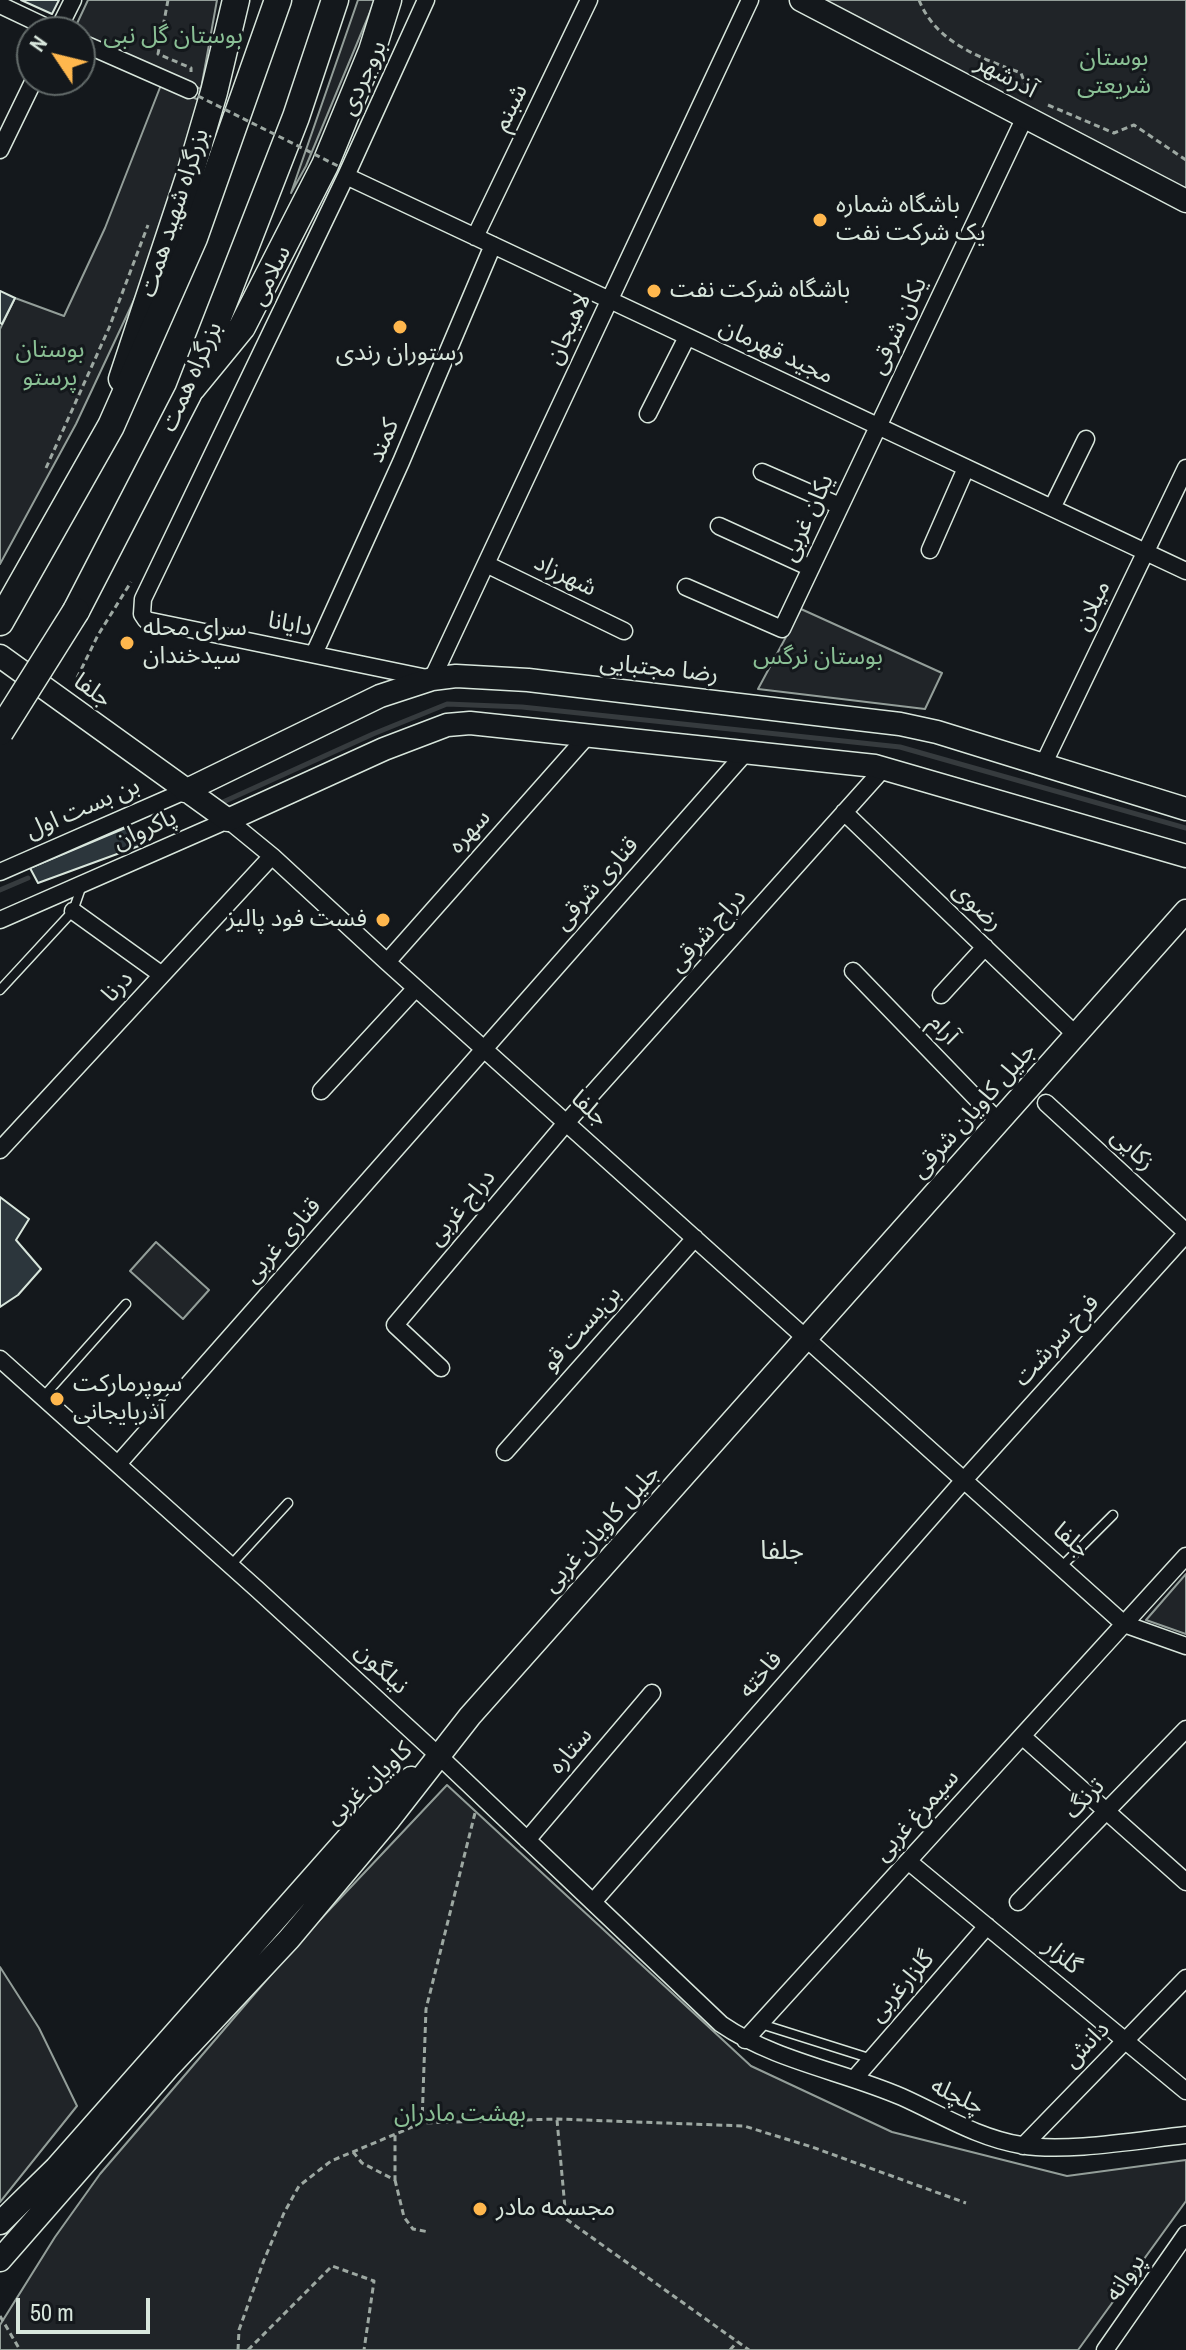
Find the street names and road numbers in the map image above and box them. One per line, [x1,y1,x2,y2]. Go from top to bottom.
street label: بروجردی [334,36,394,120]
street label: آذرشهر [970,49,1042,105]
street label: شبنم [487,80,535,136]
street label: بزرگراه شهید همت [134,125,216,301]
street label: سلامی [244,241,298,311]
street label: یکان شرقی [864,273,934,379]
street label: لاهیجان [540,289,598,369]
street label: مجید قهرمان [714,313,838,391]
street label: بزرگراه همت [155,318,229,436]
street label: کمند [362,415,406,467]
street label: یکان غربی [775,470,841,566]
street label: شهرزاد [529,549,601,603]
street label: میلان [1069,576,1117,636]
street label: دایانا [265,607,315,643]
street label: رضا مجتبایی [598,648,720,690]
street label: جلفا [67,668,117,714]
street label: بن بست اول [22,772,144,846]
street label: پاکروان [109,803,181,857]
street label: سهره [443,804,497,860]
street label: قناری شرقی [549,831,645,937]
street label: رضوی [946,876,1008,938]
street label: دراج شرقی [663,883,753,979]
street label: درنا [96,965,140,1009]
street label: آرام [922,1009,964,1051]
street label: جلیل کاویان شرقی [905,1037,1043,1185]
street label: جلفا [564,1085,614,1133]
street label: زکایی [1104,1123,1160,1177]
street label: دراج غربی [422,1164,502,1252]
street label: قناری غربی [238,1193,328,1289]
street label: بن‌بست قو [536,1281,628,1377]
street label: فرخ سرشت [1008,1289,1106,1393]
street label: جلیل کاویان غربی [537,1459,667,1599]
street label: جلفا [1046,1517,1096,1565]
street label: نیلگون [348,1637,414,1701]
street label: فاخته [733,1646,789,1704]
street label: ستاره [543,1722,599,1780]
street label: کاویان غربی [319,1736,419,1832]
street label: سیمرغ غربی [868,1764,966,1868]
street label: ترنگ [1059,1773,1111,1825]
street label: گلزار [1037,1933,1087,1981]
street label: گلزارغربی [863,1946,941,2028]
street label: دانش [1058,2016,1116,2074]
street label: چلچله [926,2072,988,2122]
street label: پروانه [1100,2249,1152,2307]

